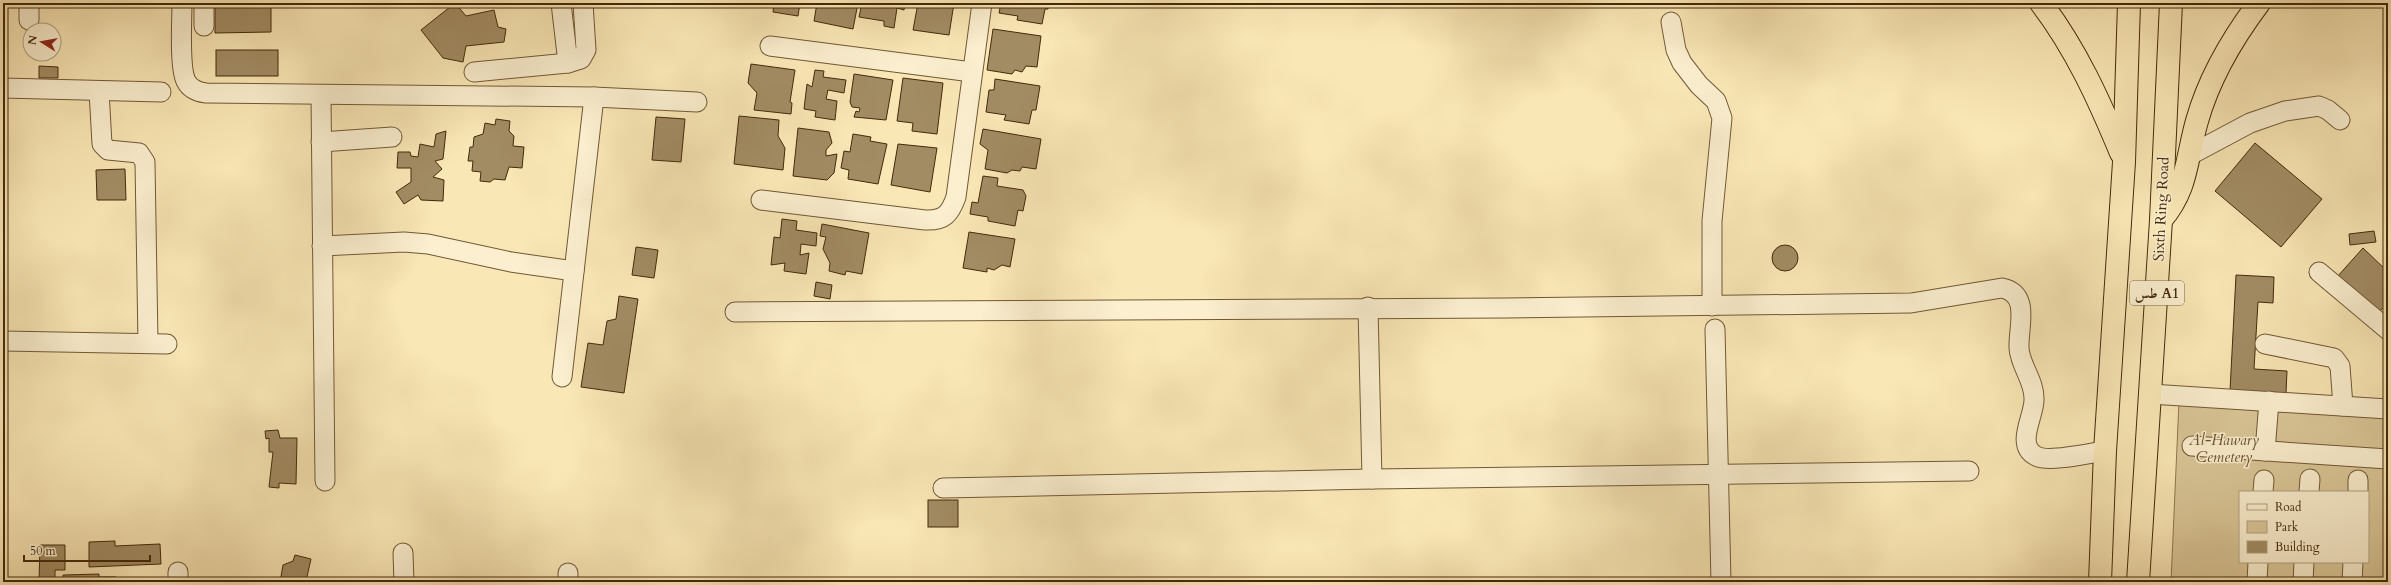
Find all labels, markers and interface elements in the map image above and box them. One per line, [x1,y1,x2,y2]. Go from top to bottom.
north arrow [22,22,62,62]
text: N [24,34,41,46]
street label: Sixth Ring Road [2148,156,2174,262]
road number: طس A1 [2130,281,2184,305]
park label: Al-Hawary Cemetery [2188,430,2260,467]
legend [2239,491,2369,563]
text: Road [2275,499,2302,515]
text: Park [2275,519,2299,535]
scale bar [24,537,150,563]
text: Building [2275,539,2320,555]
text: 50 m [30,543,57,559]

